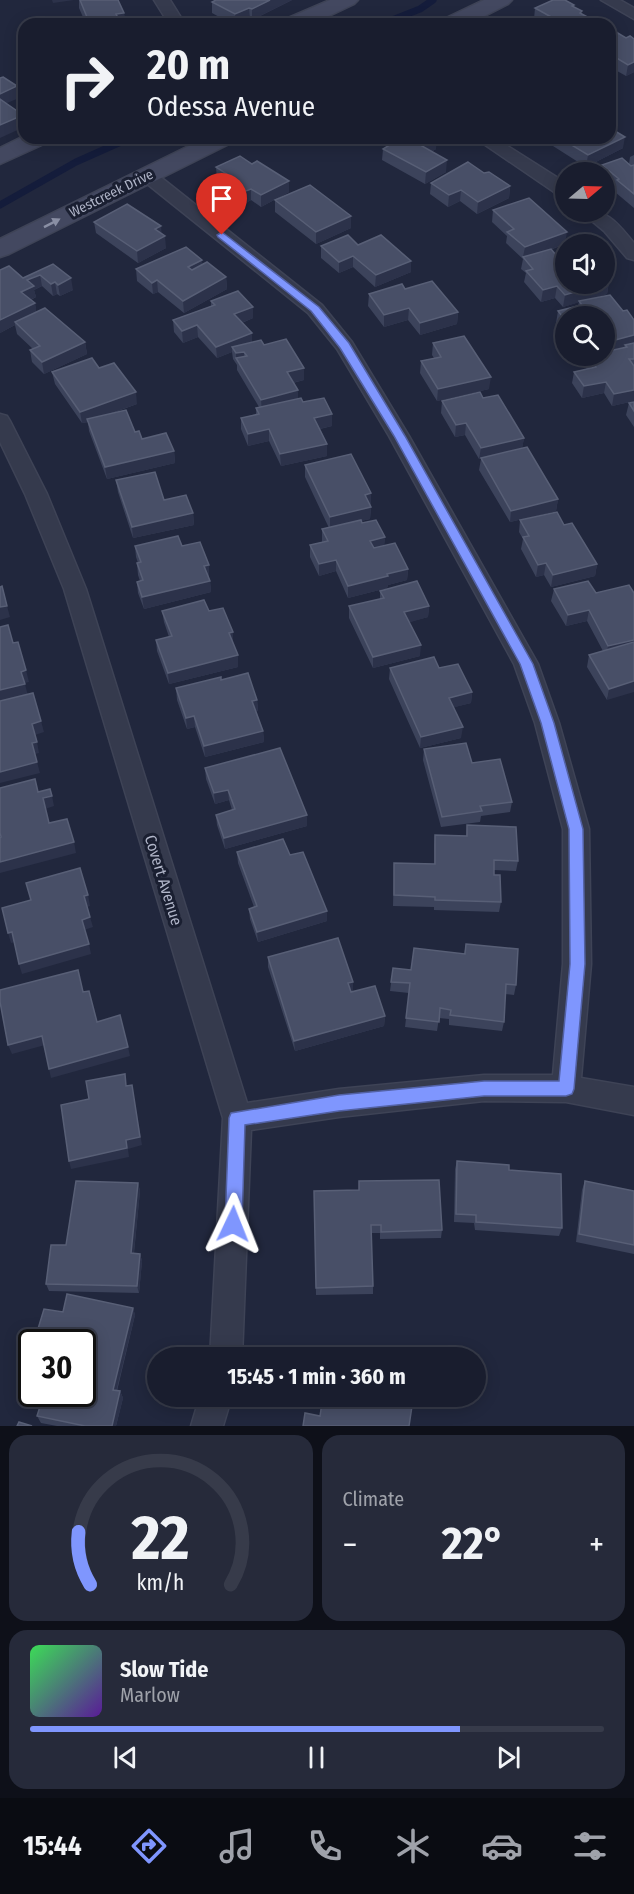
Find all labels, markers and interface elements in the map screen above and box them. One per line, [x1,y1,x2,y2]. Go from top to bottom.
text: 20 m [147,40,230,90]
icon: right [48,42,126,120]
text: Odessa Avenue [147,91,315,123]
north arrow [555,162,615,222]
map controls [555,162,615,366]
street label: Westcreek Drive [66,166,156,221]
pin [196,173,247,235]
icon: arrive [205,182,238,215]
one-way arrow [44,218,61,227]
button: sound [555,234,615,294]
button: search [555,306,615,366]
street label: Covert Avenue [141,833,186,928]
position arrow [201,1192,265,1256]
speed limit sign: 30 [18,1329,96,1407]
text: 15:45 · 1 min · 360 m [227,1363,406,1390]
text: Climate [343,1487,404,1511]
text: 22 [131,1501,190,1576]
text: 22° [442,1517,505,1571]
text: − [343,1525,357,1565]
text: + [589,1525,604,1565]
text: km/h [137,1570,185,1596]
text: Slow Tide [120,1656,208,1683]
text: Marlow [120,1683,180,1707]
icon: previous [109,1741,142,1774]
icon: pause [300,1741,333,1774]
icon: next [492,1741,525,1774]
icon: directions [128,1825,170,1867]
icon: music [216,1825,258,1867]
icon: phone [304,1825,346,1867]
icon: climate [392,1825,434,1867]
icon: car [481,1825,523,1867]
icon: filters [569,1825,611,1867]
text: 15:44 [23,1830,82,1862]

